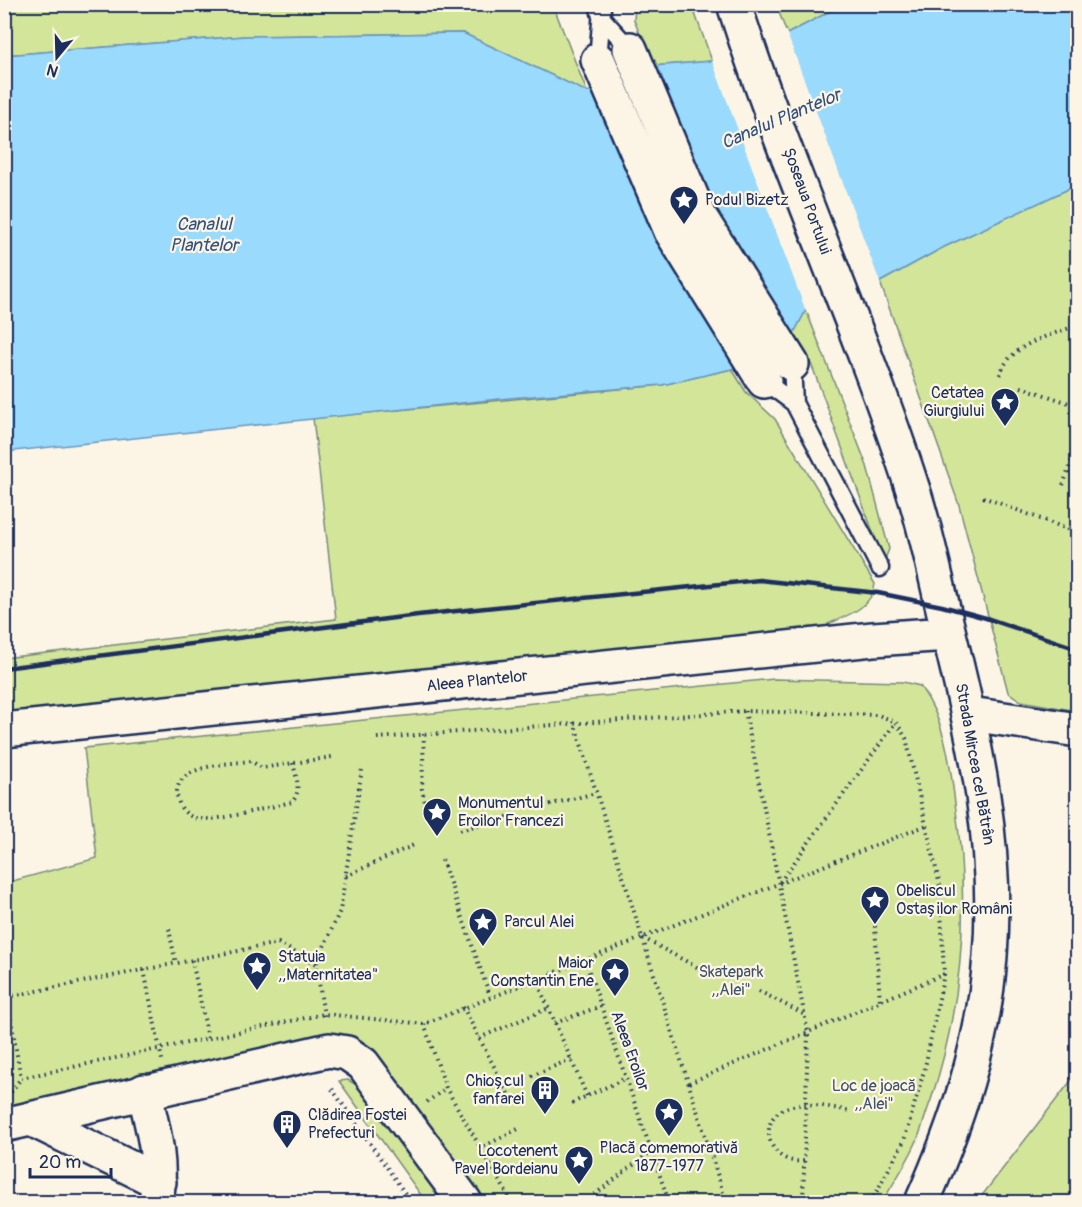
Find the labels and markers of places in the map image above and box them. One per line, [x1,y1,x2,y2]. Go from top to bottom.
place icon: Podul Bizetz [668,184,700,226]
place label: Podul Bizetz [705,190,789,210]
place label: Cetatea Giurgiului [923,383,984,421]
place icon: Cetatea Giurgiului [989,386,1021,428]
place label: Monumentul Eroilor Francezi [458,793,563,831]
place icon: Monumentul Eroilor Francezi [421,796,453,838]
place label: Obeliscul Ostașilor Români [896,881,1012,919]
place icon: Obeliscul Ostașilor Români [859,884,891,926]
place icon: Parcul Alei [467,906,499,948]
place label: Parcul Alei [504,912,574,932]
place label: Statuia ,,Maternitatea" [278,947,378,985]
place icon: Statuia ,,Maternitatea" [241,950,273,992]
place label: Maior Constantin Ene [491,953,594,991]
place icon: Maior Constantin Ene [599,956,631,998]
place label: Chioșcul fanfarei [465,1071,524,1109]
building icon: Chioșcul fanfarei [529,1074,561,1116]
place icon: Placă comemorativă 1877-1977 [653,1096,685,1138]
place label: Clădirea Fostei Prefecturi [308,1105,407,1143]
building icon: Clădirea Fostei Prefecturi [271,1108,303,1150]
place label: Placă comemorativă 1877-1977 [600,1138,738,1176]
place label: Locotenent Pavel Bordeianu [454,1141,559,1179]
place icon: Locotenent Pavel Bordeianu [563,1144,595,1186]

